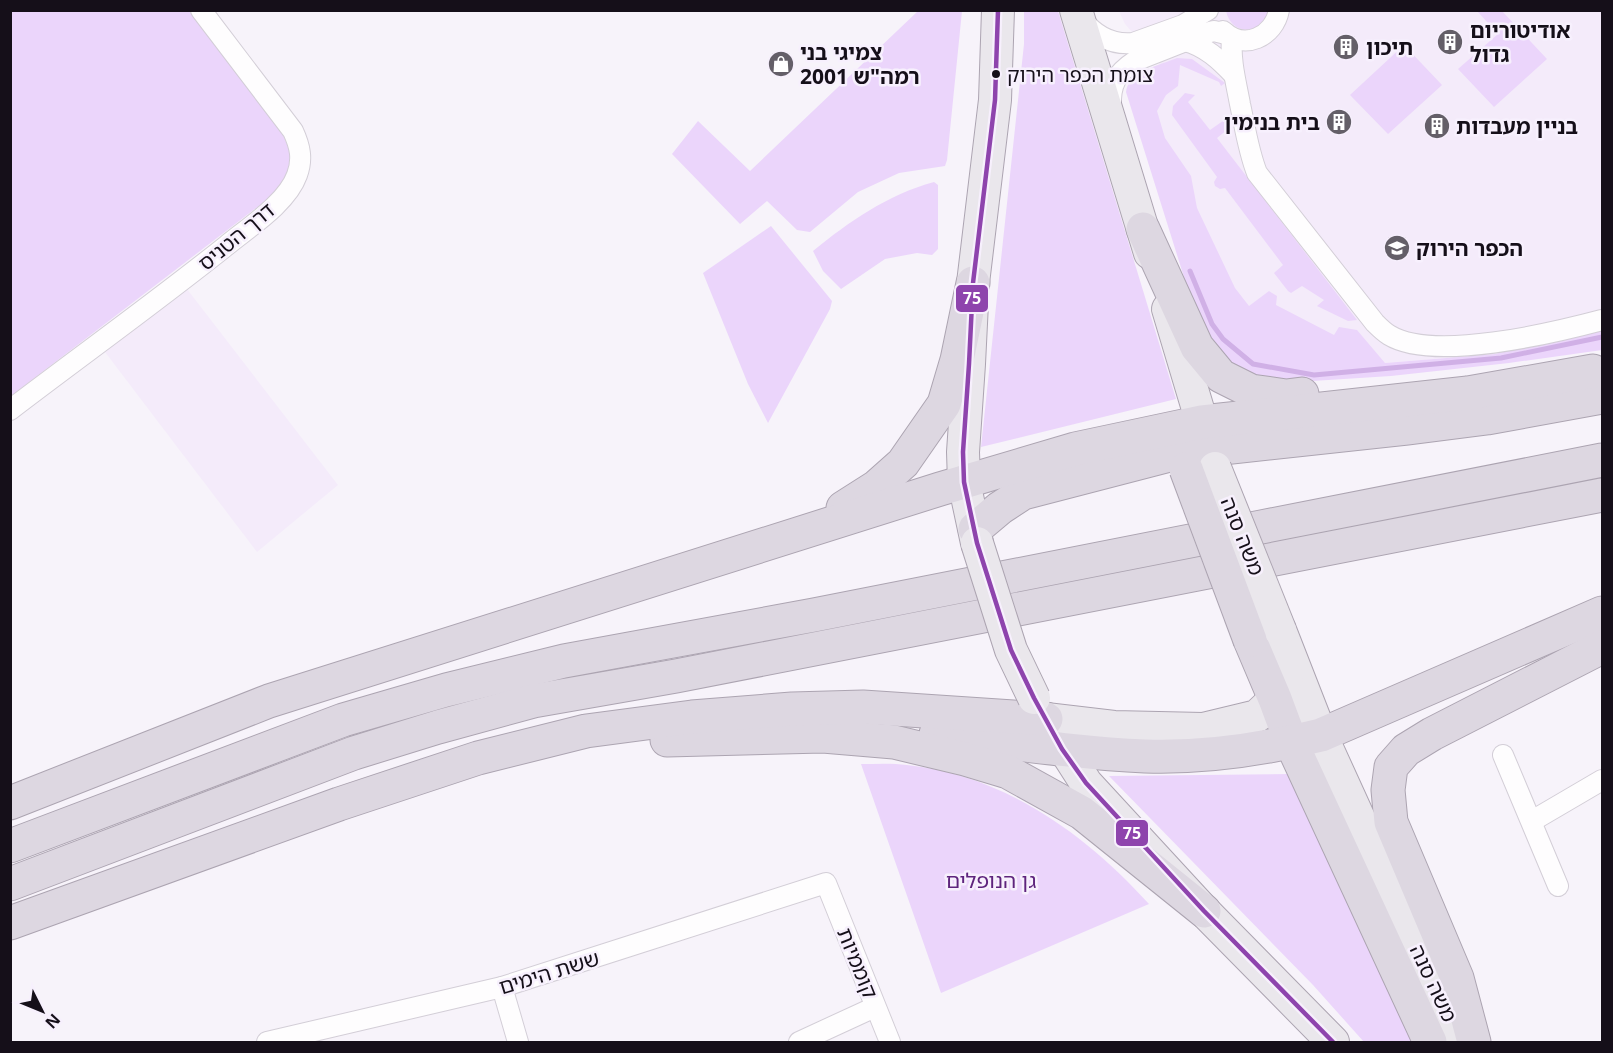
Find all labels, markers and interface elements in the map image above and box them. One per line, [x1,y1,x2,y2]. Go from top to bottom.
place label: אודיטוריום גדול [1470,16,1570,68]
building icon: אודיטוריום גדול [1435,27,1465,57]
building icon: תיכון [1331,32,1361,62]
place label: תיכון [1366,33,1413,61]
place label: צמיגי בני 2001 רמה"ש [800,38,920,90]
shop icon: צמיגי בני 2001 רמה"ש [766,49,796,79]
place label: צומת הכפר הירוק [1007,61,1153,88]
marker: צומת הכפר הירוק [990,68,1002,80]
building icon: בית בנימין [1324,107,1354,137]
place label: בית בנימין [1224,108,1320,136]
building icon: בניין מעבדות [1422,111,1452,141]
place label: בניין מעבדות [1456,112,1578,140]
street label: דרך הטניס [192,196,280,276]
school or university icon: הכפר הירוק [1382,233,1412,263]
place label: הכפר הירוק [1416,234,1523,262]
line badge: 75 [955,284,989,313]
text: 75 [963,287,981,309]
street label: משה סנה [1215,493,1271,580]
line badge: 75 [1115,819,1149,847]
text: 75 [1123,822,1141,844]
park label: גן הנופלים [946,866,1036,894]
street label: קוממיות [831,924,885,1002]
street label: משה סנה [1404,940,1464,1026]
street label: ששת הימים [495,943,603,1001]
north arrow [12,981,72,1041]
text: N [40,1009,65,1033]

